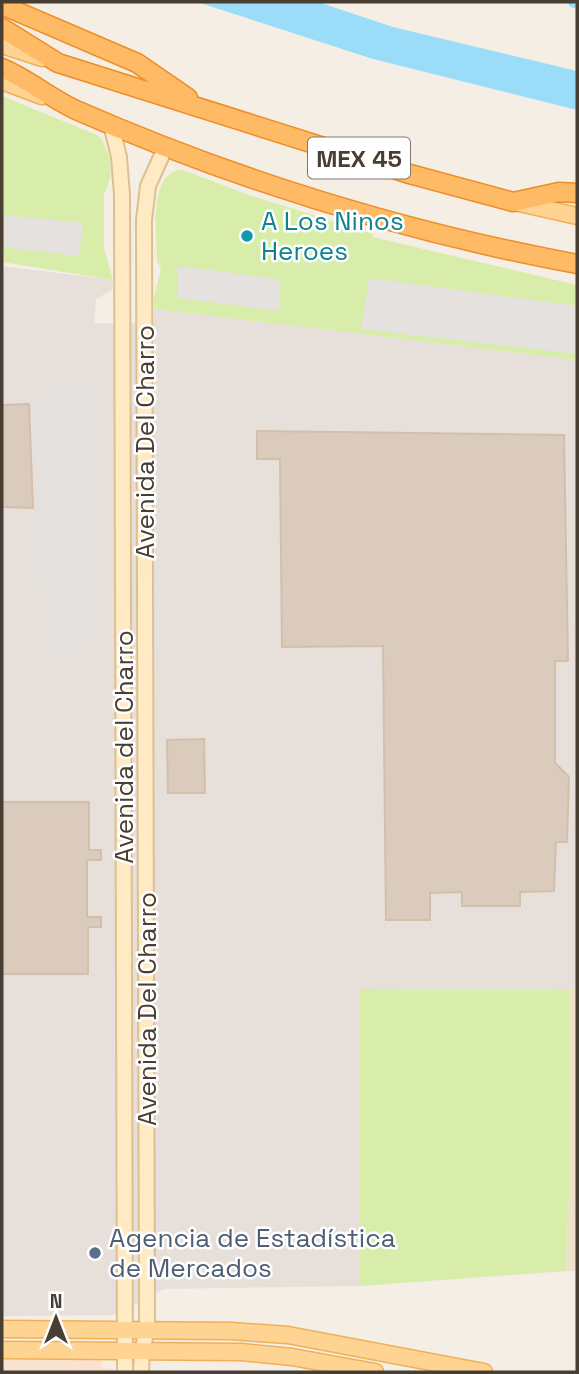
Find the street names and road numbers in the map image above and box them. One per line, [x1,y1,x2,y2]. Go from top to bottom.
road number: MEX 45 [308,138,410,178]
street label: Avenida Del Charro [128,325,162,559]
street label: Avenida del Charro [107,630,141,864]
street label: Avenida Del Charro [130,892,164,1126]

